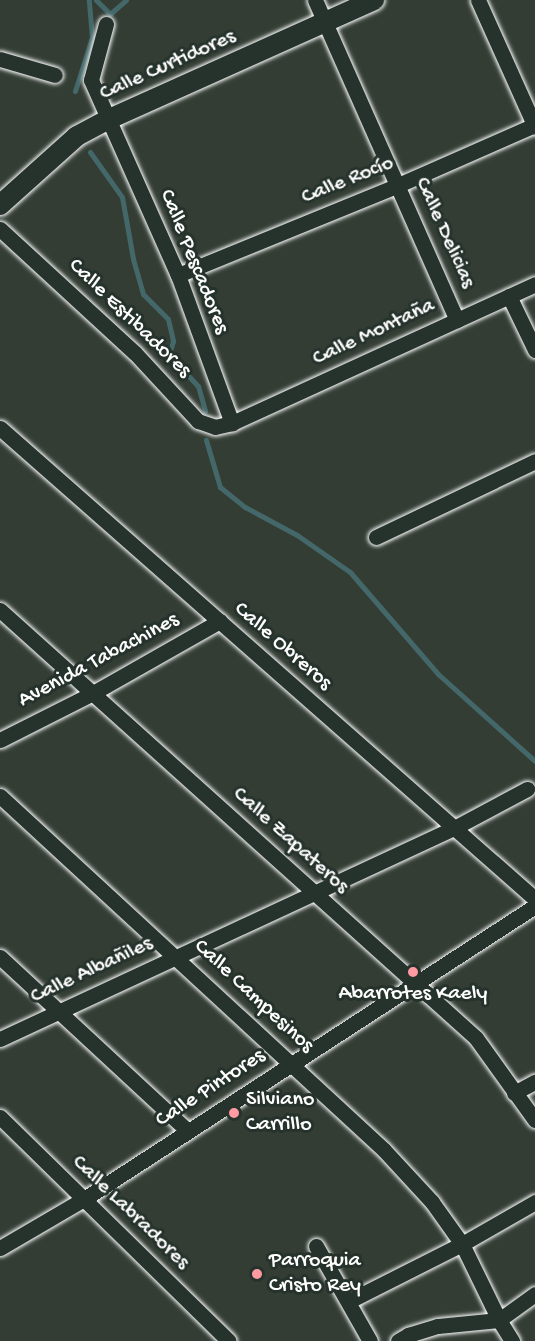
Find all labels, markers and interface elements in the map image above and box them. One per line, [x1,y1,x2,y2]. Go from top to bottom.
street label: Calle Curtidores [96,24,240,108]
street label: Calle Rocío [298,151,398,211]
street label: Calle Delicias [408,174,480,292]
street label: Calle Pescadores [152,186,234,338]
street label: Calle Estibadores [62,253,196,385]
street label: Calle Montaña [309,293,439,373]
street label: Calle Obreros [227,597,337,697]
street label: Avenida Tabachines [14,608,184,714]
street label: Calle Zapateros [226,782,354,900]
street label: Calle Albañiles [27,931,157,1011]
street label: Calle Campesinos [187,934,319,1060]
marker: Abarrotes Kaely [406,965,420,979]
place label: Abarrotes Kaely [339,982,487,1008]
street label: Calle Pintores [151,1044,271,1134]
place label: Silviano Carrillo [246,1087,314,1138]
marker: Silviano Carrillo [227,1106,241,1120]
street label: Calle Labradores [66,1150,194,1276]
place label: Parroquia Cristo Rey [269,1248,361,1300]
marker: Parroquia Cristo Rey [250,1267,264,1281]

